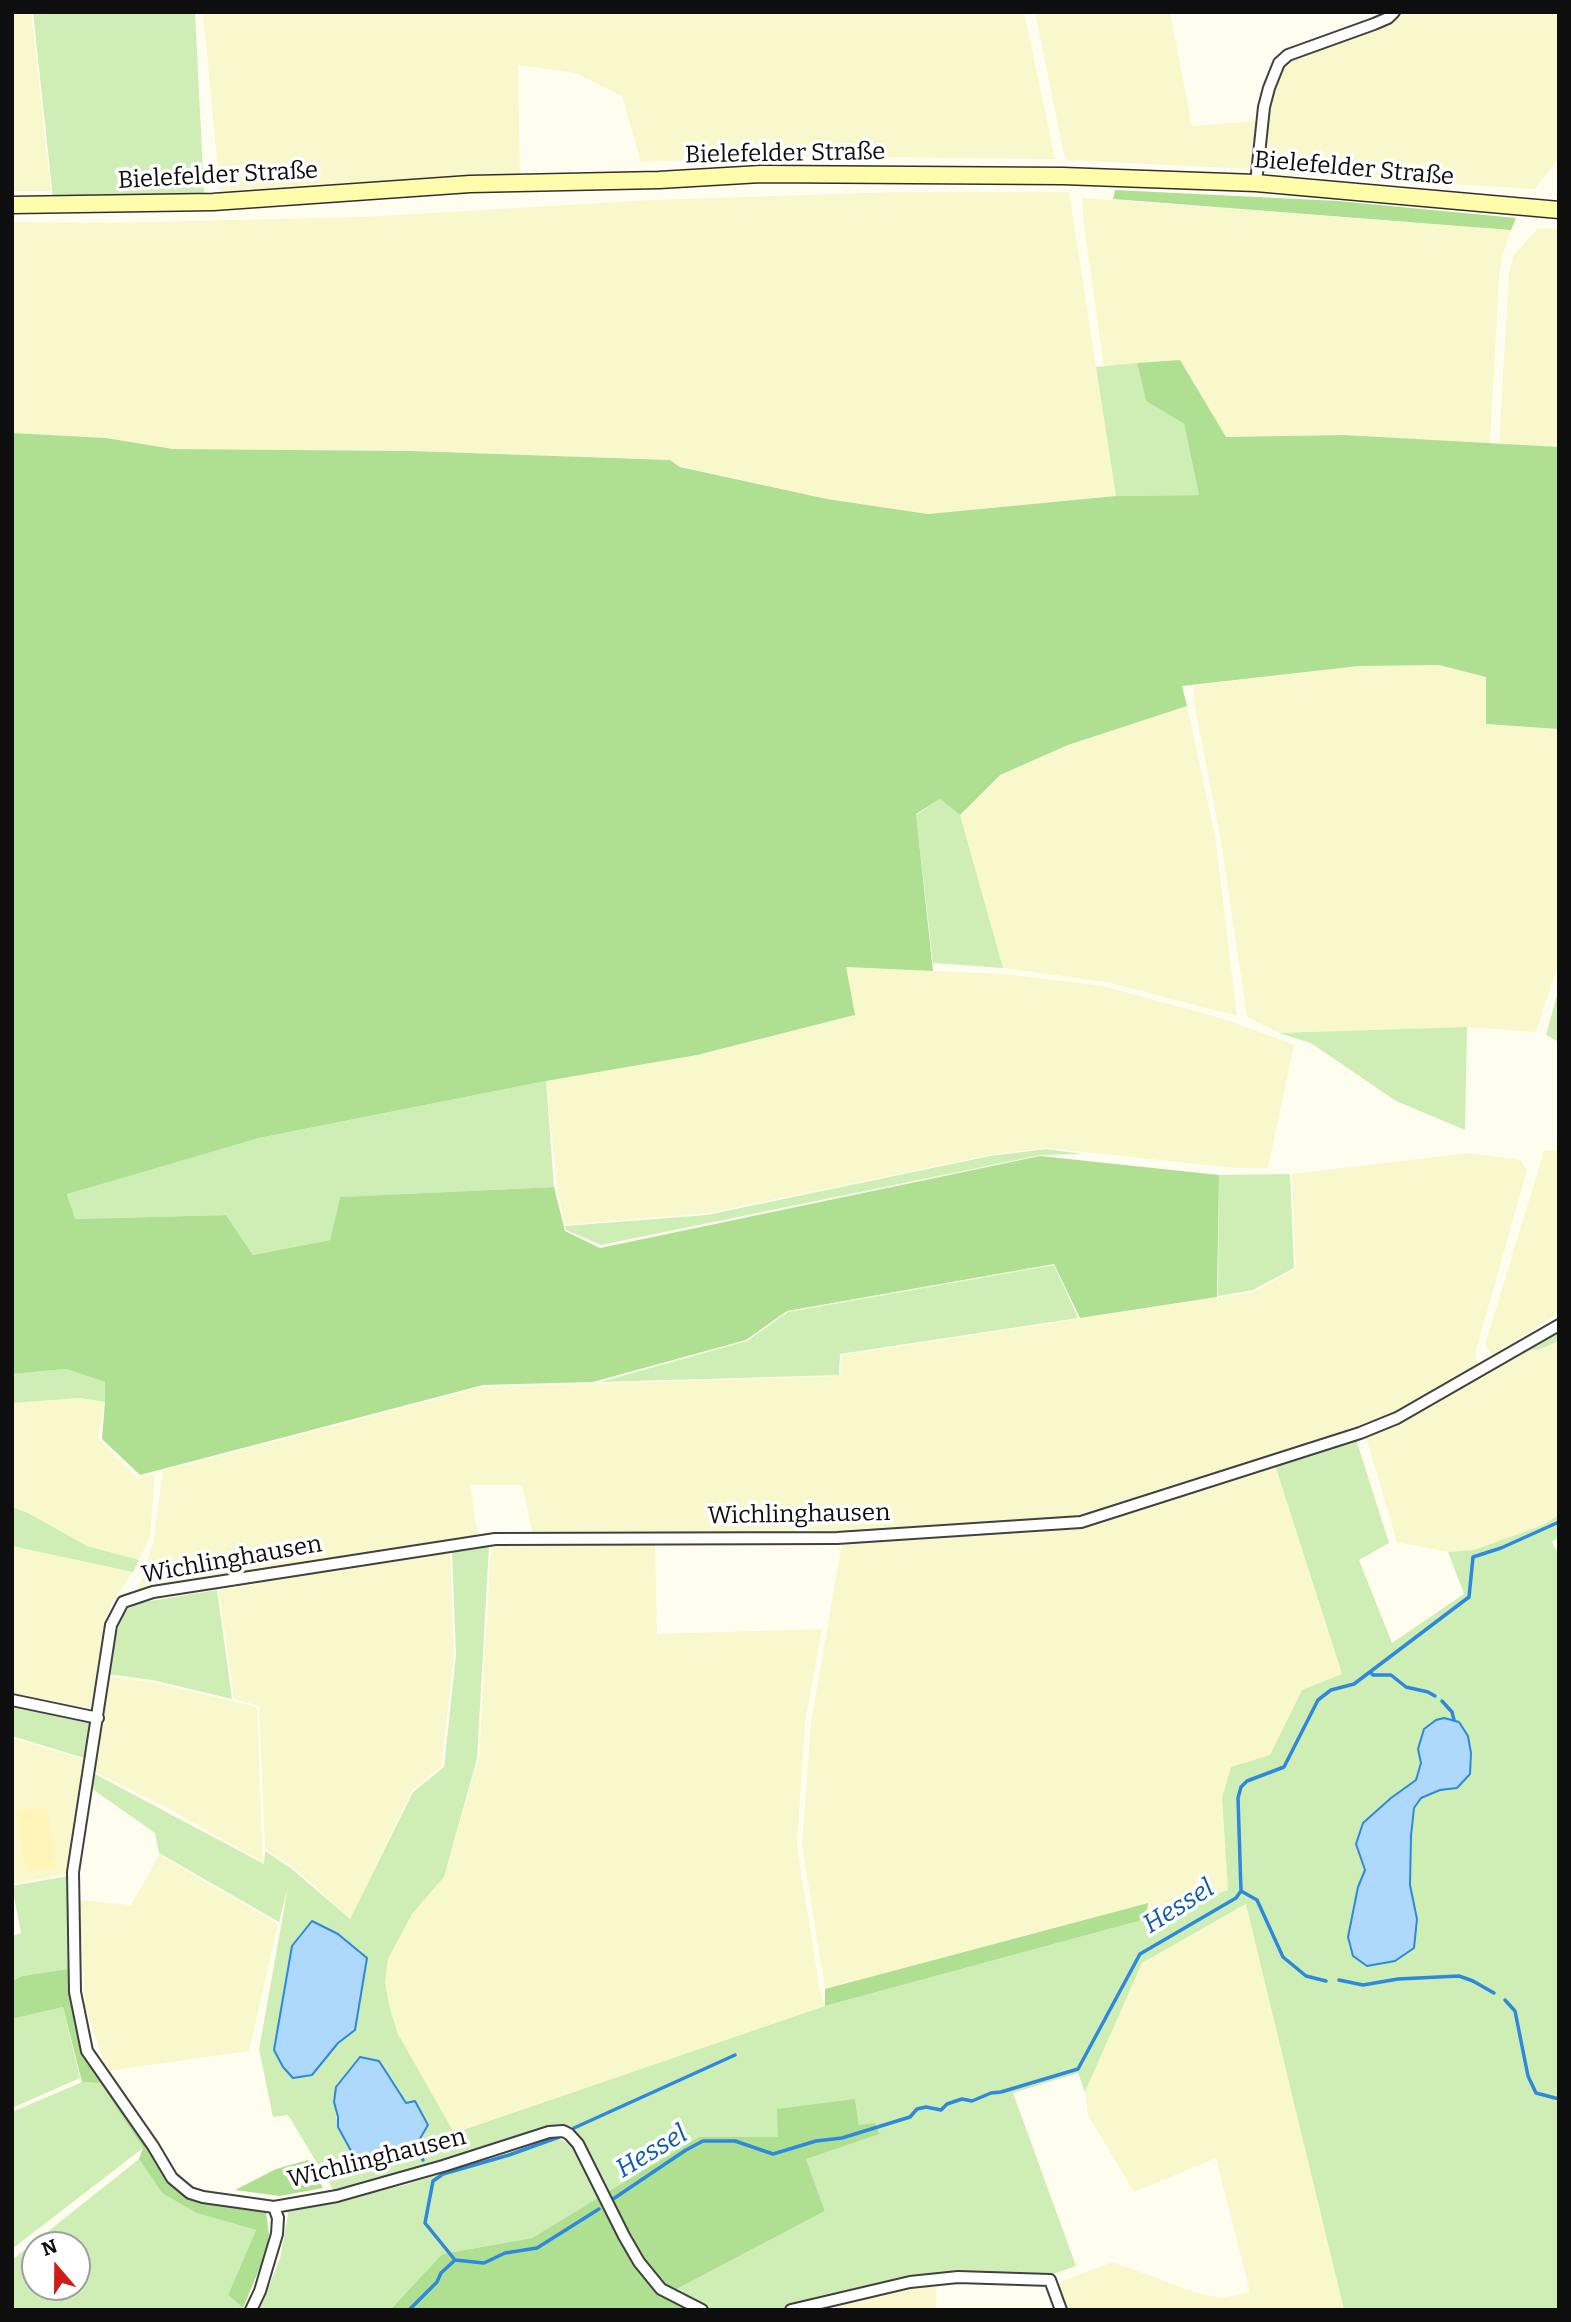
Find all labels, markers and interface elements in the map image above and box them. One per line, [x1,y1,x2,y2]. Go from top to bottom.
street label: Bielefelder Straße [685,138,885,170]
street label: Bielefelder Straße [1253,146,1455,192]
street label: Bielefelder Straße [117,156,319,196]
street label: Wichlinghausen [707,1499,891,1531]
street label: Wichlinghausen [140,1530,324,1590]
water label: Hessel [1138,1873,1220,1941]
water label: Hessel [611,2119,693,2185]
street label: Wichlinghausen [285,2123,469,2195]
north arrow [21,2231,91,2301]
text: N [38,2234,60,2261]

